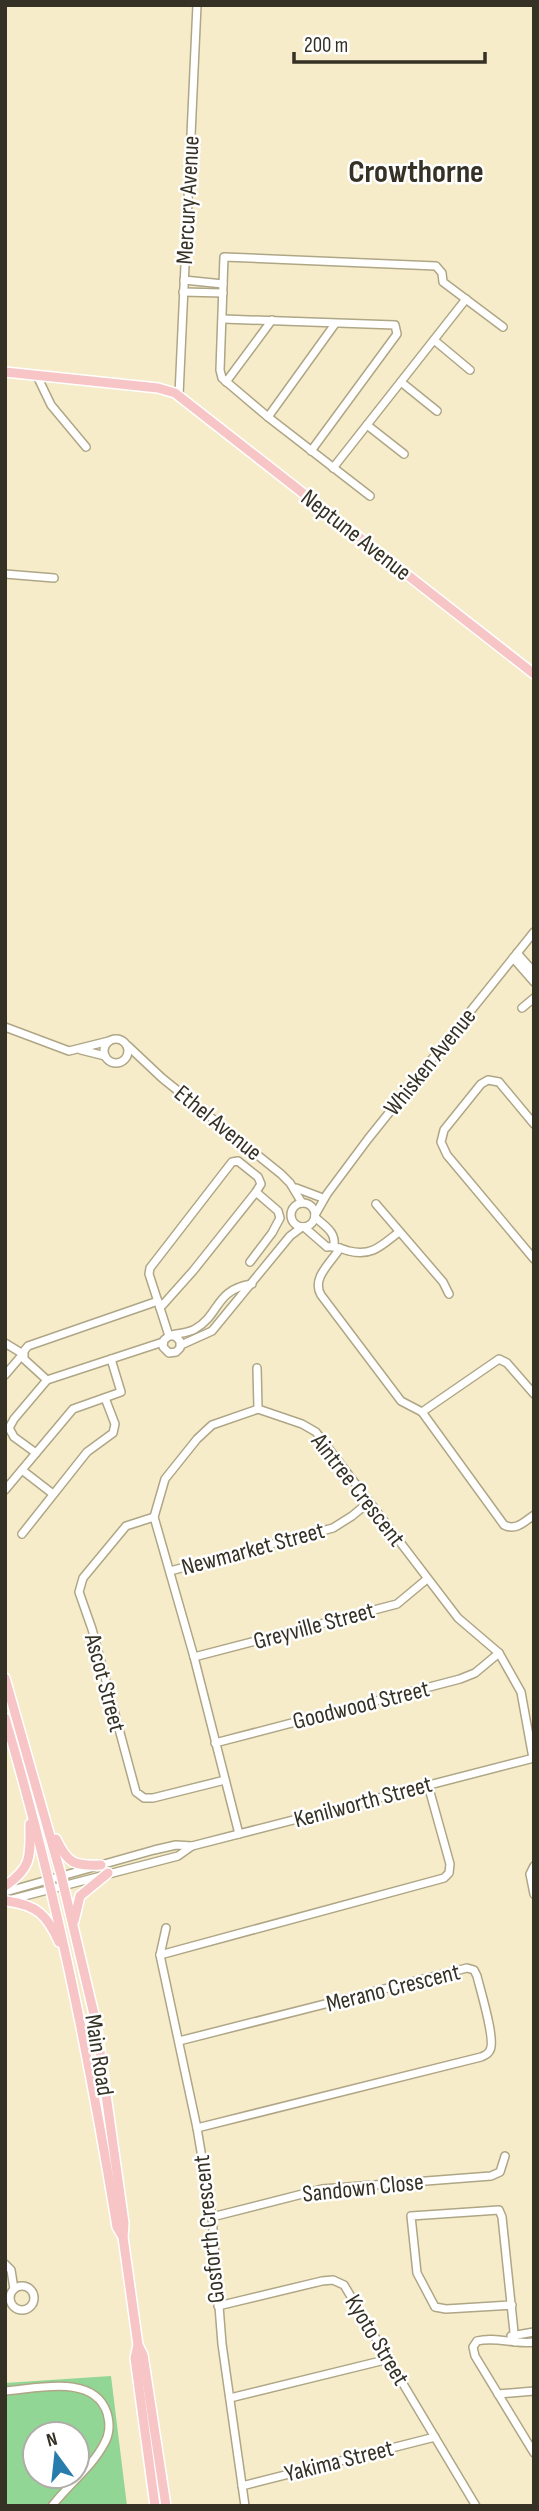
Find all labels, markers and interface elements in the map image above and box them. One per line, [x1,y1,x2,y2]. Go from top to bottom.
scale bar [294,21,485,65]
text: 200 m [304,33,348,58]
street label: Mercury Avenue [170,135,206,265]
district label: Crowthorne [348,153,484,192]
street label: Neptune Avenue [295,483,417,587]
street label: Whisken Avenue [378,1002,482,1122]
street label: Ethel Avenue [168,1079,268,1167]
street label: Aintree Crescent [304,1427,411,1552]
street label: Newmarket Street [178,1516,328,1582]
street label: Greyville Street [250,1596,378,1656]
street label: Ascot Street [78,1630,132,1735]
street label: Goodwood Street [290,1674,432,1736]
street label: Kenilworth Street [291,1770,435,1834]
street label: Merano Crescent [323,1957,463,2019]
street label: Main Road [78,2012,120,2098]
street label: Gosforth Crescent [187,2154,231,2304]
street label: Sandown Close [301,2167,425,2209]
street label: Kyoto Street [339,2289,415,2391]
north arrow [21,2420,91,2490]
text: N [44,2428,60,2452]
street label: Yakima Street [282,2434,396,2488]

